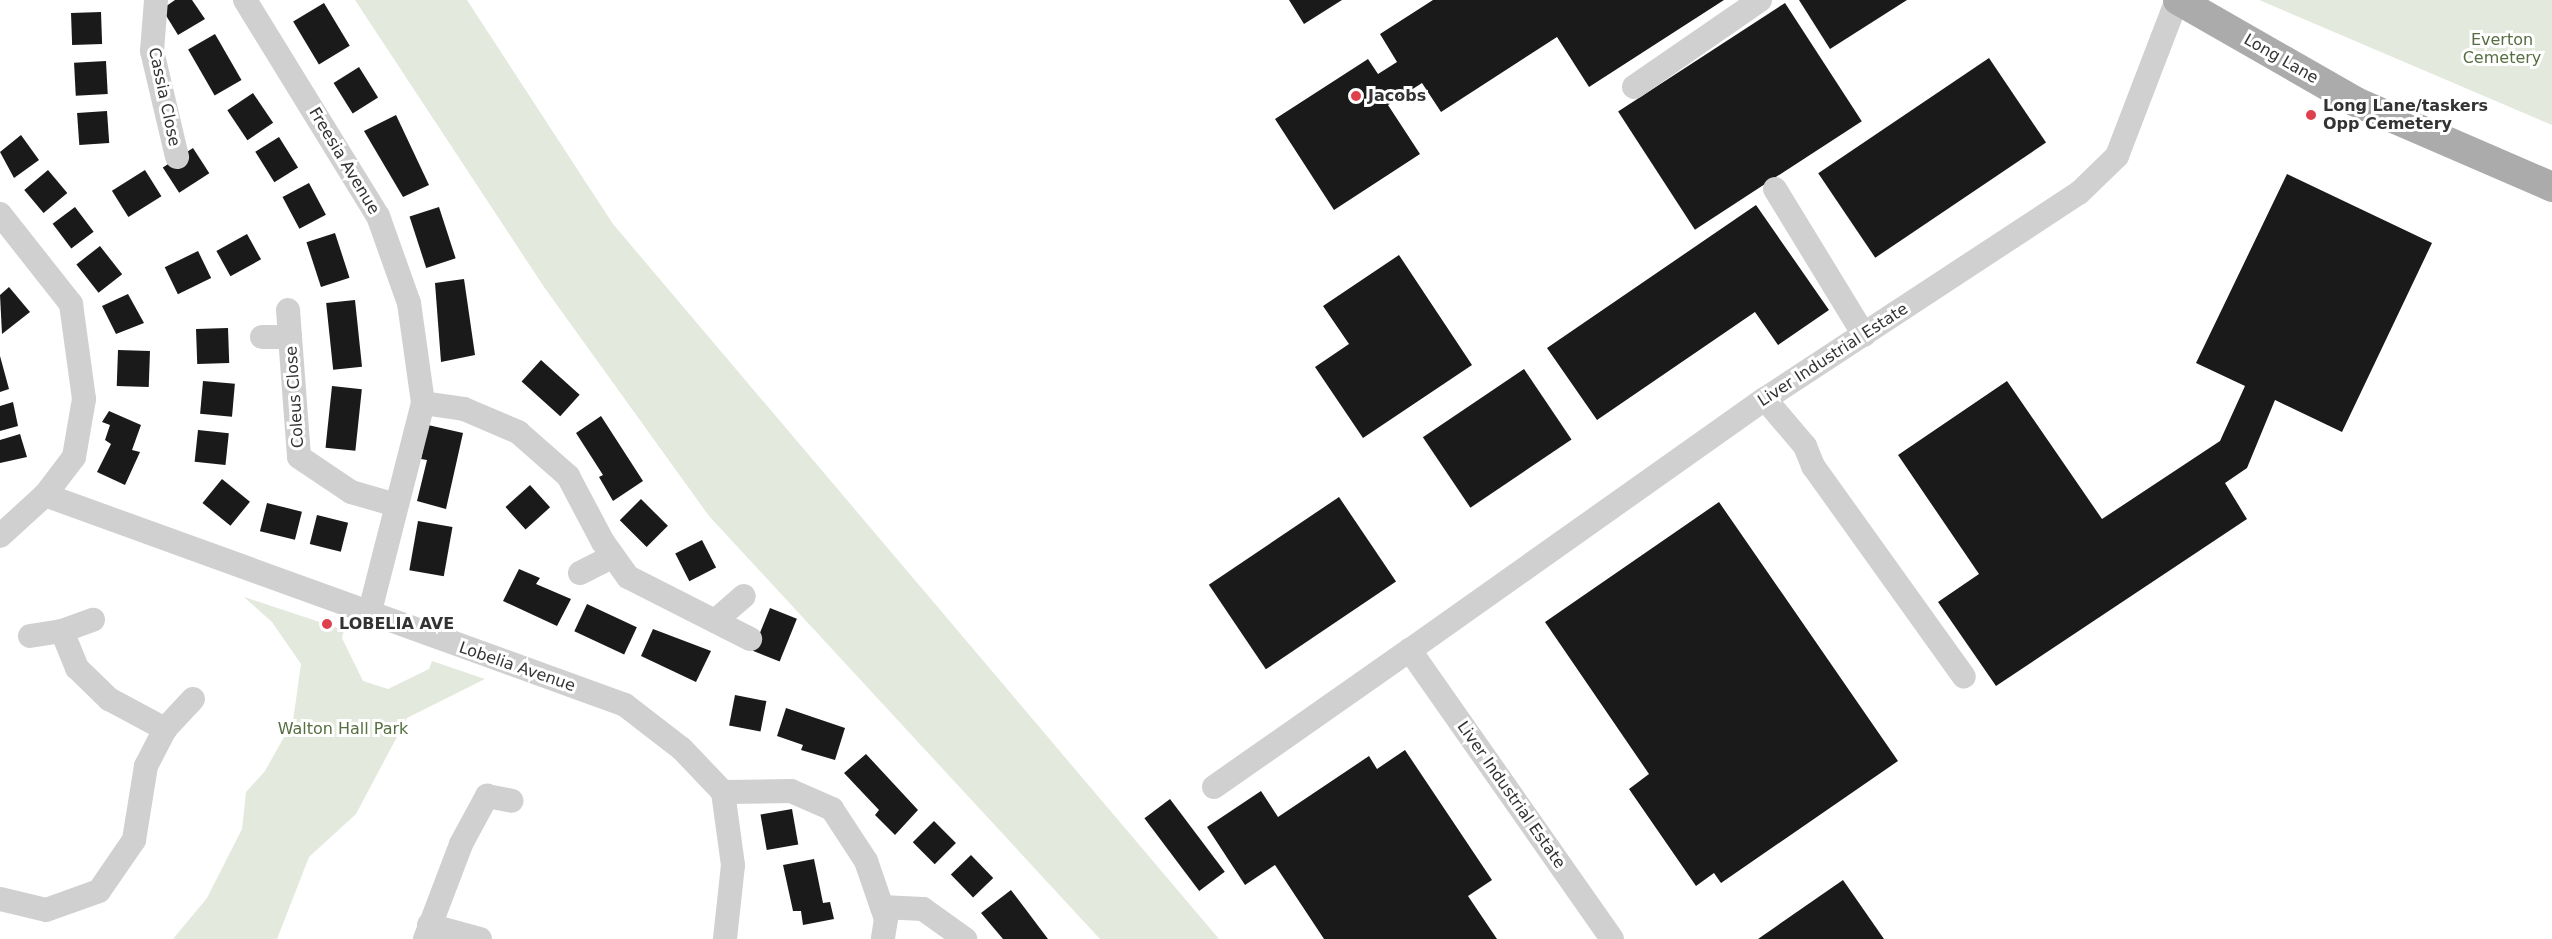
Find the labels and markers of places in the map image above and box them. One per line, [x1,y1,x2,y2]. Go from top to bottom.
place label: Jacobs [1368,86,1426,106]
marker: Jacobs [1349,89,1363,103]
place label: Long Lane/taskers Opp Cemetery [2323,96,2488,134]
marker: Long Lane/taskers Opp Cemetery [2304,108,2318,122]
place label: LOBELIA AVE [339,614,454,634]
marker: LOBELIA AVE [320,617,334,631]

